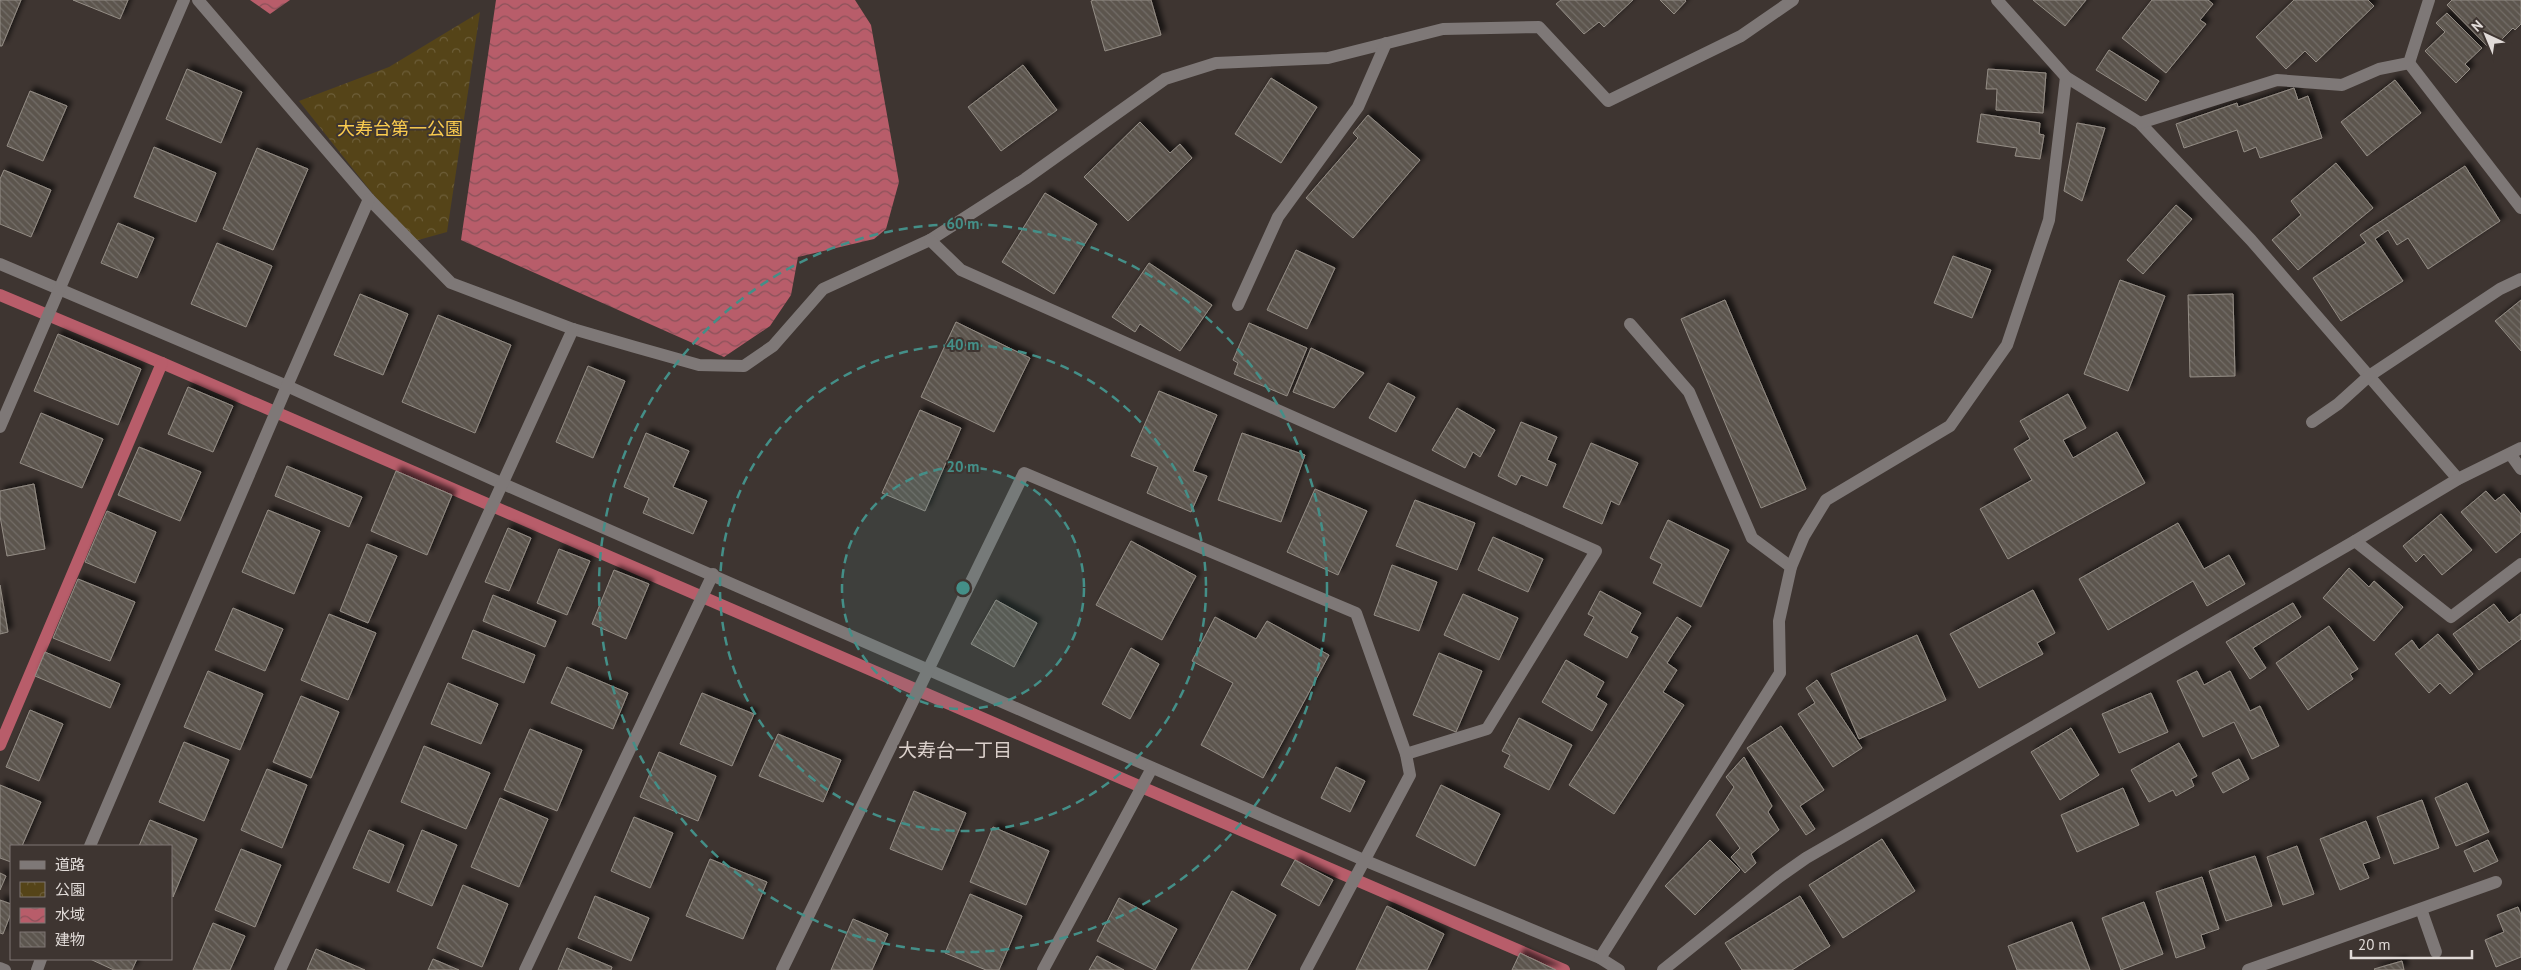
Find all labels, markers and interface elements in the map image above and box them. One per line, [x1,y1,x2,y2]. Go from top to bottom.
north arrow [2461,10,2511,60]
text: N [2467,16,2487,35]
park label: 大寿台第一公園 [337,117,463,140]
text: 60 m [947,214,979,233]
text: 40 m [947,335,979,354]
text: 20 m [947,457,979,476]
centre of rings [954,579,972,597]
district label: 大寿台一丁目 [898,738,1012,762]
legend [10,845,172,960]
text: 道路 [55,855,85,874]
text: 公園 [55,880,85,899]
text: 水域 [55,905,85,924]
scale bar [2351,928,2472,960]
text: 建物 [55,930,85,949]
text: 20 m [2358,935,2391,954]

